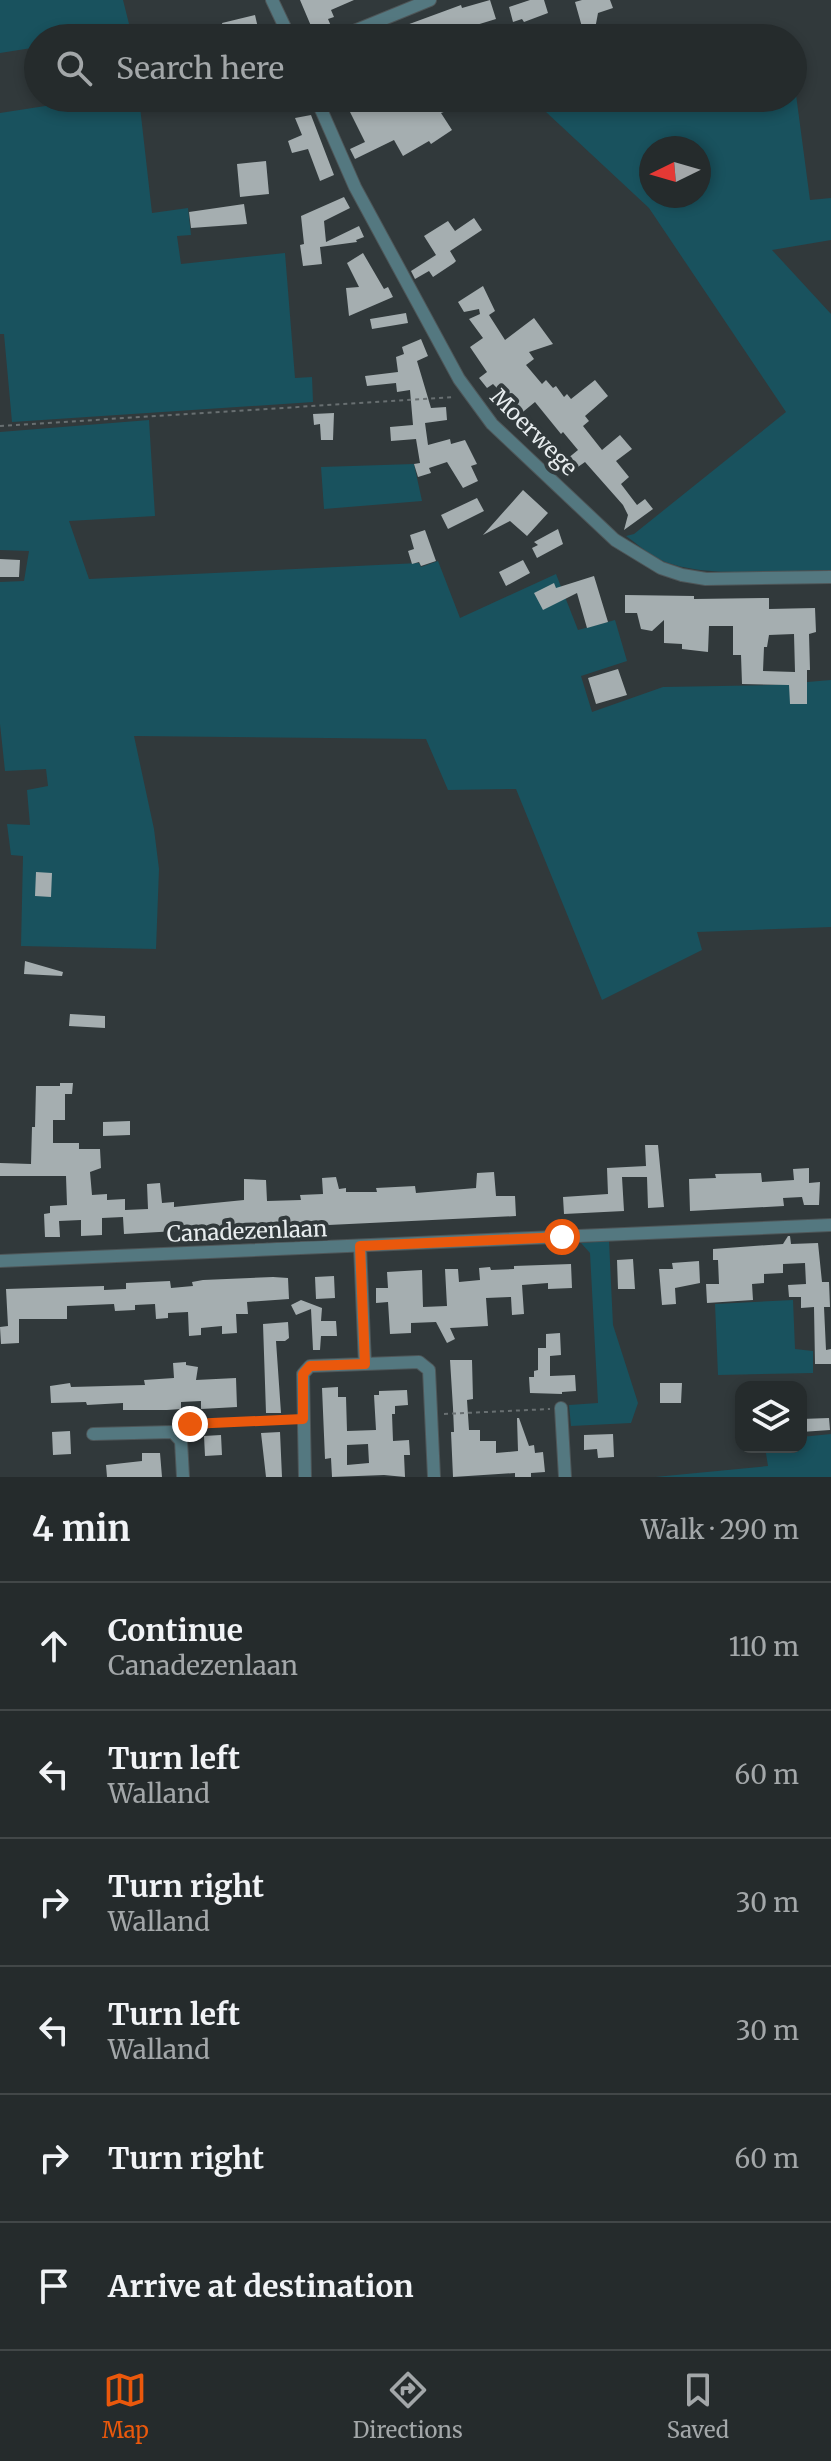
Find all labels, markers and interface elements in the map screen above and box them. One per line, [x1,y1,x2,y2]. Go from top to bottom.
search box [24,24,807,112]
icon: search [52,46,96,90]
text: Search here [116,49,284,87]
north arrow [639,136,711,208]
street label: Moerwege [485,383,583,481]
street label: Canadezenlaan [166,1214,328,1248]
route start [544,1219,580,1255]
map controls [735,1381,807,1453]
button: layers [735,1381,807,1453]
route end [172,1406,208,1442]
text: 4 min [32,1508,130,1550]
text: Walk · 290 m [641,1513,799,1546]
text: Continue [108,1611,243,1649]
icon: ahead [32,1624,76,1668]
text: 110 m [729,1630,799,1663]
text: Canadezenlaan [108,1649,298,1682]
text: Turn left [108,1739,240,1777]
icon: left [32,1752,76,1796]
text: 60 m [735,1758,799,1791]
text: Walland [108,1777,210,1810]
text: Turn right [108,1867,264,1905]
icon: right [32,1880,76,1924]
text: 30 m [736,1886,799,1919]
text: Walland [108,1905,210,1938]
text: Turn left [108,1995,240,2033]
icon: left [32,2008,76,2052]
text: 30 m [736,2014,799,2047]
text: Walland [108,2033,210,2066]
icon: right [32,2136,76,2180]
text: Turn right [108,2139,264,2177]
text: 60 m [735,2142,799,2175]
icon: arrive [32,2264,76,2308]
text: Arrive at destination [108,2267,414,2305]
tab: Map [102,2368,149,2444]
tab: Directions [353,2368,463,2444]
tab: Saved [667,2368,729,2444]

